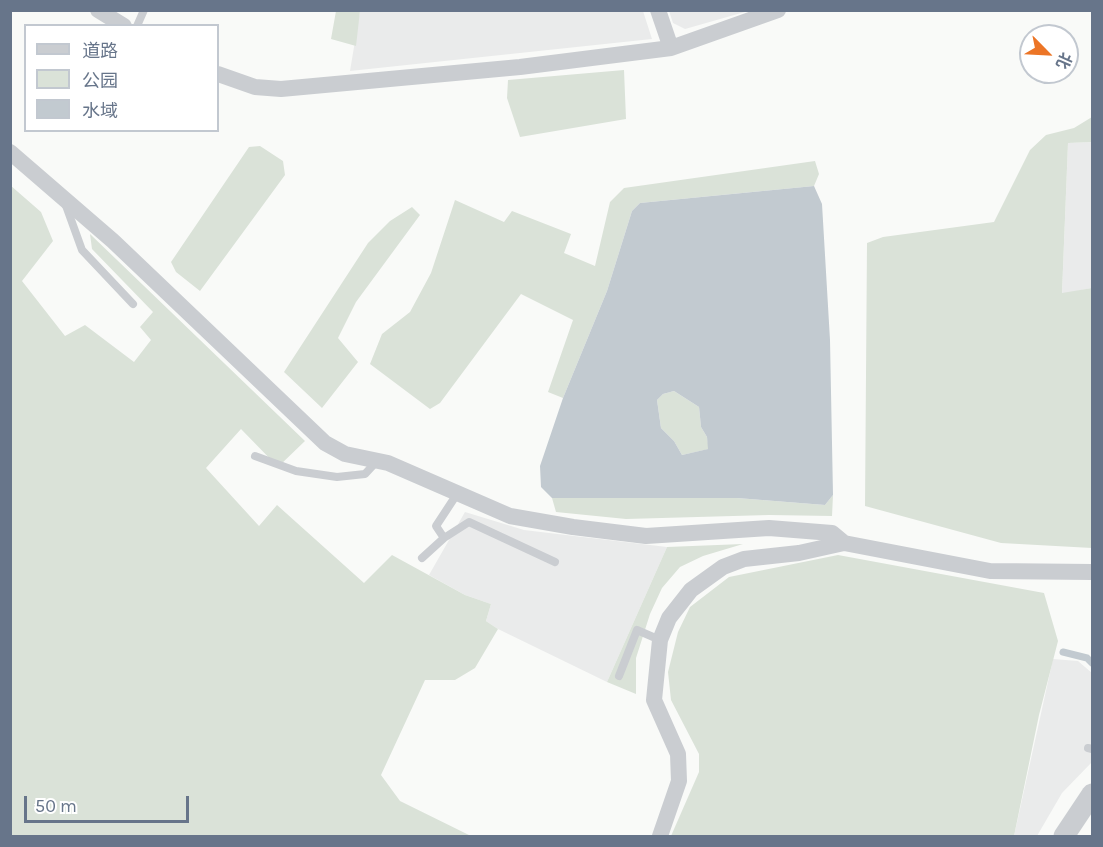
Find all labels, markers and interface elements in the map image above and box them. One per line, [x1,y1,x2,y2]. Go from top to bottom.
legend [24,24,219,132]
north arrow [1019,24,1079,84]
text: 道路 [82,40,118,62]
text: 北 [1052,50,1076,72]
text: 公园 [82,70,118,92]
text: 水域 [82,100,118,122]
scale bar [27,784,192,822]
text: 50 m [35,795,77,817]

